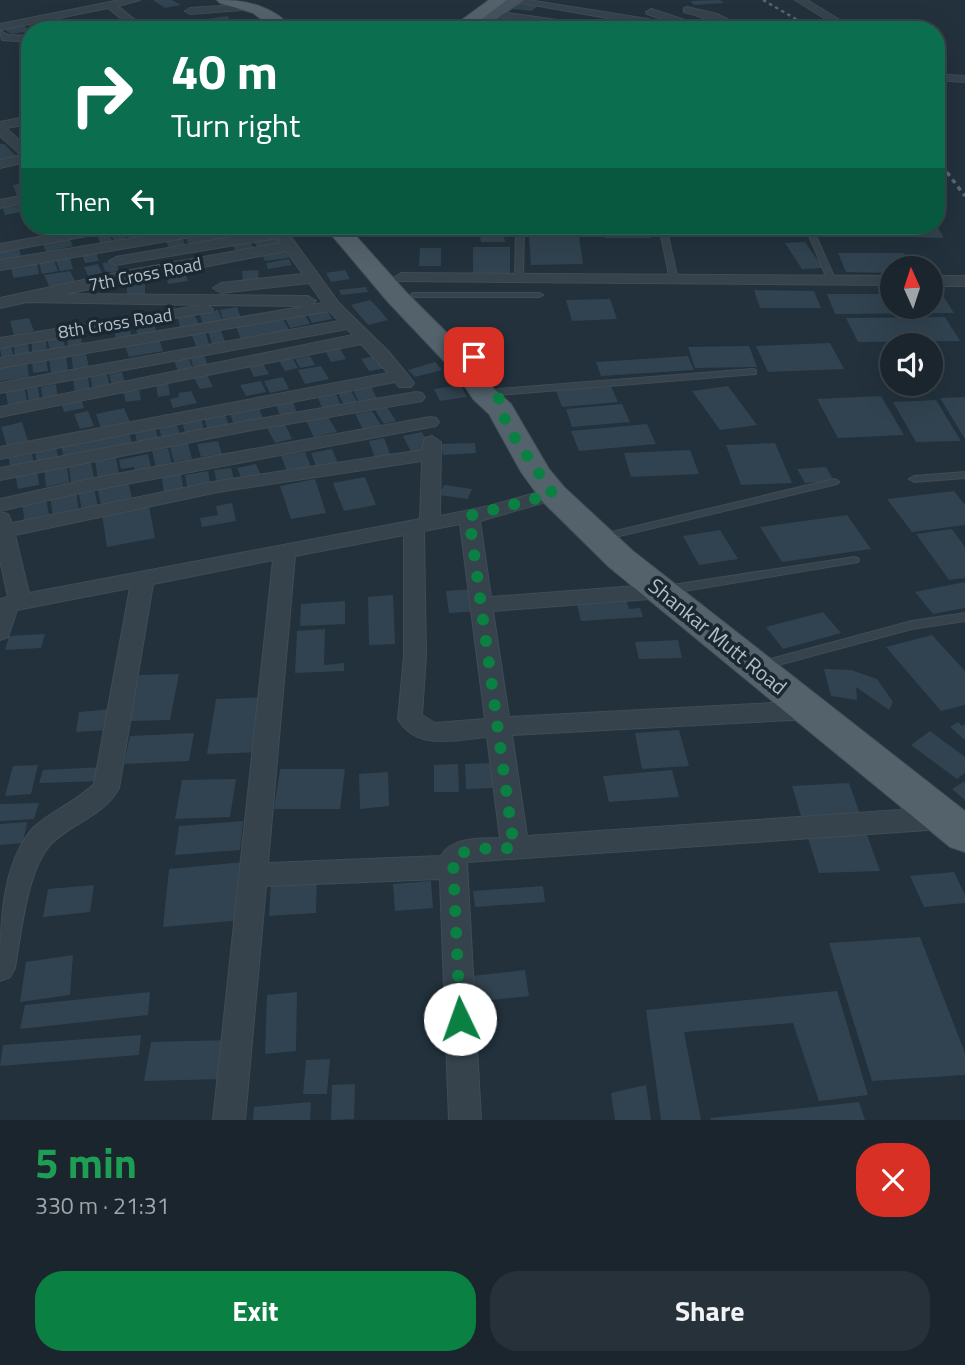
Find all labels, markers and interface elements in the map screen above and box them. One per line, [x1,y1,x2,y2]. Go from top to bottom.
text: 40 m [171,33,278,108]
icon: right [56,49,147,140]
text: Turn right [171,101,300,149]
text: Then [56,182,111,221]
icon: left [125,182,163,220]
street label: 7th Cross Road [86,250,204,298]
north arrow [880,256,943,318]
map controls [880,256,943,396]
street label: 8th Cross Road [56,301,174,345]
pin [444,327,504,387]
button: sound [880,333,943,396]
icon: arrive [455,338,493,376]
street label: Shankar Mutt Road [642,570,794,702]
position arrow [423,982,497,1056]
text: 5 min [35,1130,137,1194]
button: close [856,1143,930,1217]
text: 330 m · 21:31 [35,1188,170,1223]
button: Exit [35,1271,476,1351]
button: Share [490,1271,930,1351]

